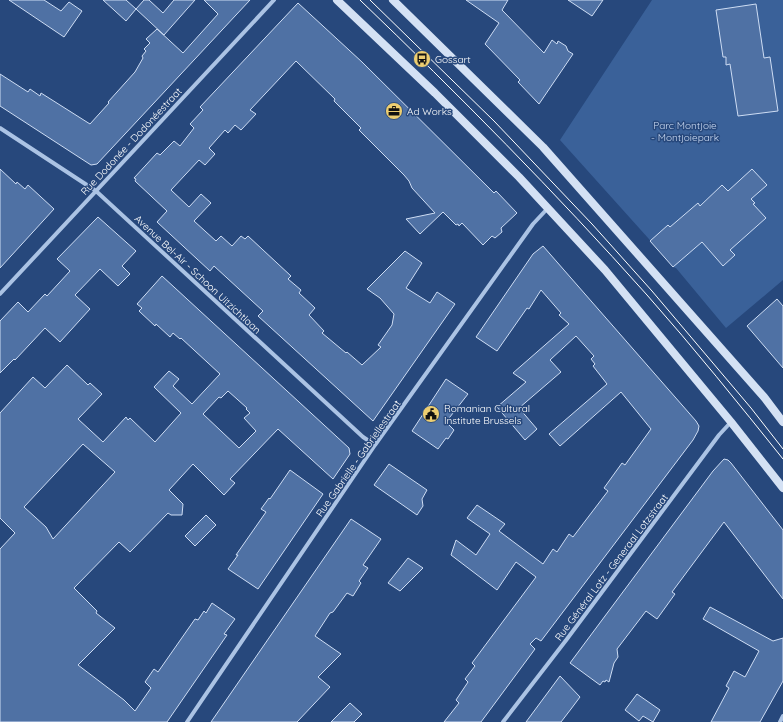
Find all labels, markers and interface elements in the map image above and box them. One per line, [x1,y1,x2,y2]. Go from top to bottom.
bus stop icon: Gossart [412,49,432,69]
place label: Gossart [435,53,471,66]
street label: Rue Dodonée - Dodonéestraat [78,84,185,198]
office icon: Ad Works [384,101,404,121]
place label: Ad Works [407,105,452,118]
park label: Parc Montjoie - Montjoiepark [651,119,719,144]
street label: Avenue Bel-Air - Schoon Uitzichtlaan [132,212,264,337]
street label: Rue Gabrielle - Gabriellestraat [313,397,404,519]
place label: Romanian Cultural Institute Brussels [444,402,530,427]
public building icon: Romanian Cultural Institute Brussels [421,404,441,424]
street label: Rue Général Lotz - Generaal Lotzstraat [552,491,671,643]

